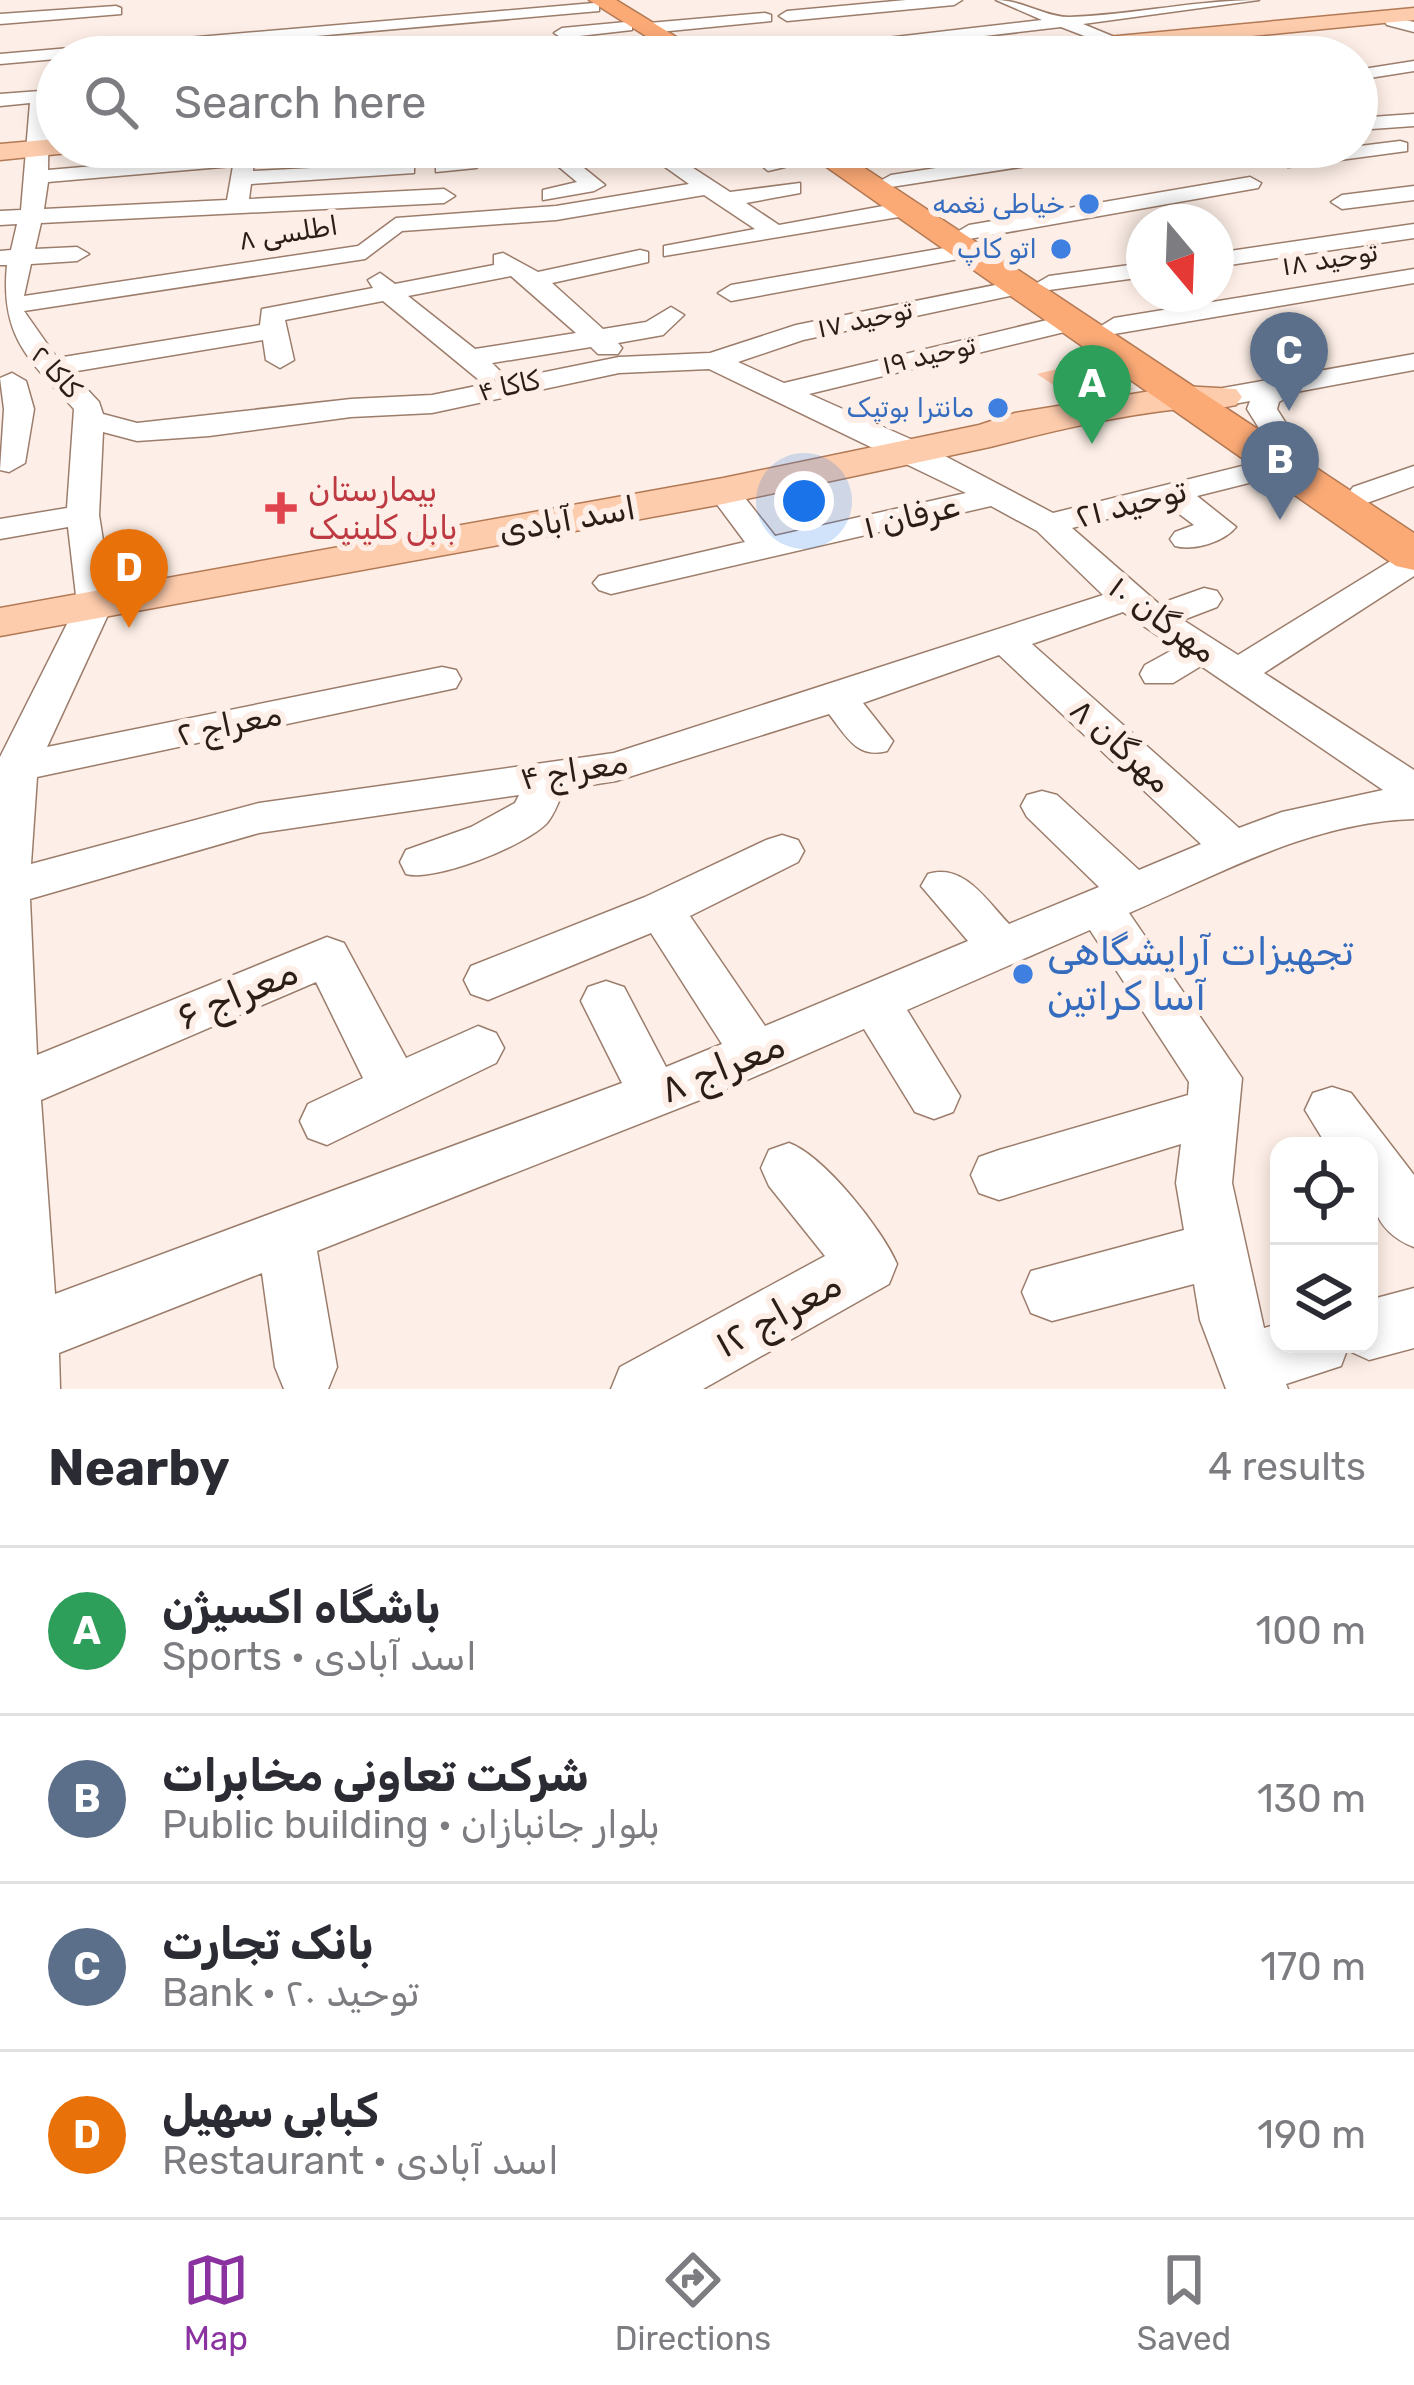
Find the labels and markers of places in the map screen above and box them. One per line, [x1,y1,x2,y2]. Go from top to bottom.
place label: خیاطی نغمه [932,188,1065,220]
marker: خیاطی نغمه [1076,191,1102,217]
place label: اتو کاپ [957,233,1037,267]
marker: اتو کاپ [1048,236,1074,262]
pin: C [1250,312,1328,411]
pin: A [1053,345,1131,444]
place label: مانترا بوتیک [846,392,974,424]
marker: مانترا بوتیک [985,395,1011,421]
pin: B [1241,421,1319,520]
place label: بیمارستان بابل کلینیک [308,470,458,547]
marker: بیمارستان بابل کلینیک [265,492,297,524]
pin: D [90,529,168,628]
place label: تجهیزات آرایشگاهی آسا کراتین [1047,929,1354,1020]
marker: تجهیزات آرایشگاهی آسا کراتین [1010,961,1036,987]

